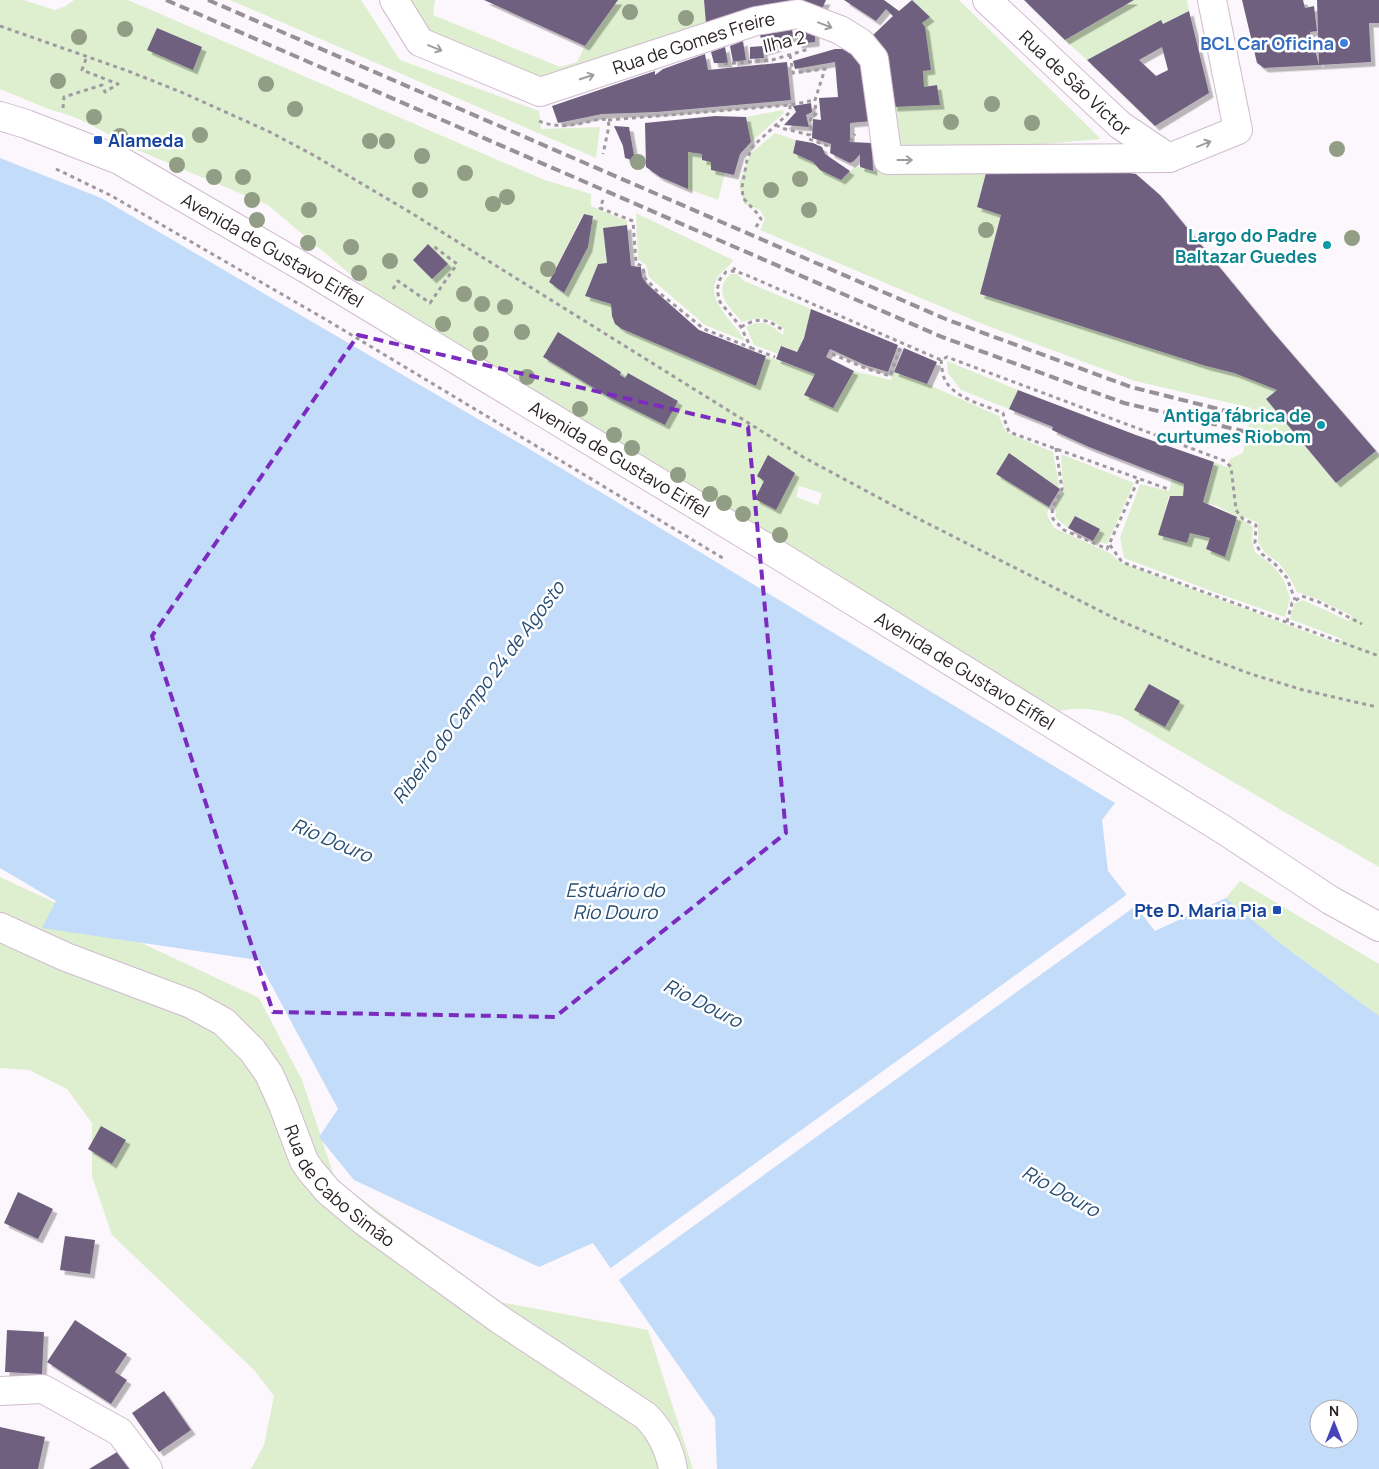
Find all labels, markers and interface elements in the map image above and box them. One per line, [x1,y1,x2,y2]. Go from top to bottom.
street label: Rua de Gomes Freire [609,6,777,79]
one-way arrow [817,21,832,30]
street label: Ilha 2 [760,24,808,58]
street label: Rua de São Victor [1014,25,1136,141]
place label: BCL Car Oficina [1200,31,1334,55]
marker: BCL Car Oficina [1338,37,1350,49]
one-way arrow [427,44,442,54]
one-way arrow [578,72,594,81]
place label: Alameda [108,128,184,152]
marker: Alameda [92,134,104,146]
one-way arrow [1196,139,1211,148]
one-way arrow [897,155,913,165]
street label: Avenida de Gustavo Eiffel [177,187,368,313]
place label: Largo do Padre Baltazar Guedes [1175,223,1317,268]
marker: Largo do Padre Baltazar Guedes [1321,239,1333,251]
street label: Avenida de Gustavo Eiffel [525,395,715,523]
place label: Antiga fábrica de curtumes Riobom [1156,403,1311,448]
marker: Antiga fábrica de curtumes Riobom [1315,419,1327,431]
water label: Ribeiro do Campo 24 de Agosto [386,574,571,809]
street label: Avenida de Gustavo Eiffel [871,606,1060,735]
water label: Rio Douro [288,811,378,869]
water label: Estuário do Rio Douro [565,877,666,925]
place label: Pte D. Maria Pia [1134,898,1267,922]
marker: Pte D. Maria Pia [1271,904,1283,916]
water label: Rio Douro [659,972,748,1035]
street label: Rua de Cabo Simão [279,1121,400,1252]
water label: Rio Douro [1018,1159,1106,1224]
north arrow [1309,1399,1359,1449]
text: N [1329,1401,1339,1420]

